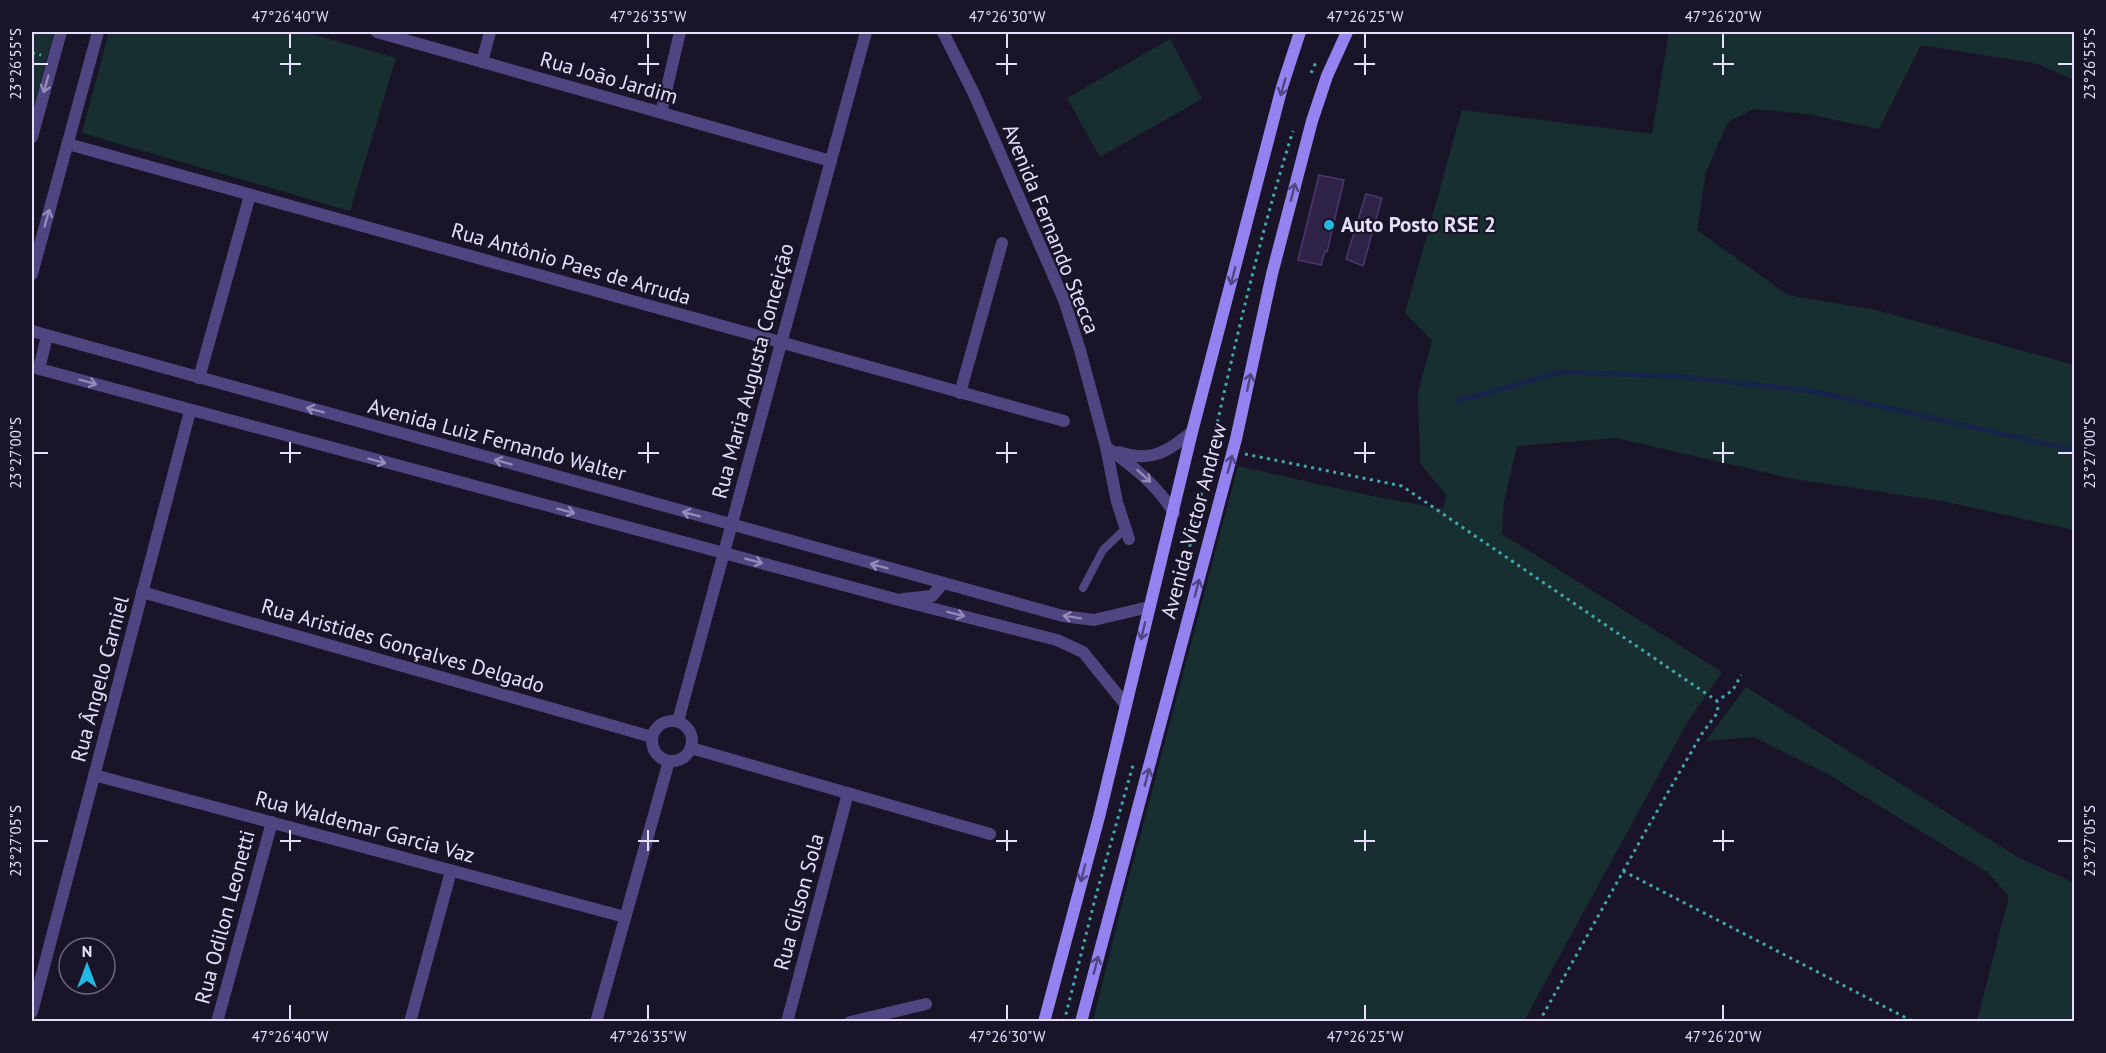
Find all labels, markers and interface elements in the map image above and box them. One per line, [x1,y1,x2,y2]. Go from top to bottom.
text: 47°26'40"W [252,7,329,26]
text: 47°26'35"W [610,7,687,26]
text: 47°26'30"W [969,7,1046,26]
text: 47°26'25"W [1327,7,1404,26]
text: 47°26'20"W [1685,7,1762,26]
text: 23°26'55"S [6,28,25,100]
text: 23°26'55"S [2080,28,2099,100]
street label: Rua João Jardim [537,45,681,110]
one-way arrow [40,74,51,93]
one-way arrow [1277,77,1288,96]
street label: Avenida Fernando Stecca [997,120,1106,338]
one-way arrow [1288,183,1300,202]
one-way arrow [42,209,53,228]
place label: Auto Posto RSE 2 [1341,211,1496,238]
street label: Rua Antônio Paes de Arruda [448,216,694,311]
marker: Auto Posto RSE 2 [1322,218,1336,232]
street label: Rua Maria Augusta Conceição [705,240,800,502]
one-way arrow [1227,266,1238,285]
one-way arrow [1244,373,1255,392]
one-way arrow [78,377,97,388]
street label: Avenida Luiz Fernando Walter [365,392,629,487]
one-way arrow [306,404,325,415]
text: 23°27'00"S [6,417,25,489]
text: 23°27'00"S [2080,417,2099,489]
street label: Avenida Victor Andrew [1154,420,1233,622]
one-way arrow [1225,454,1236,473]
one-way arrow [368,455,387,467]
one-way arrow [494,456,513,467]
one-way arrow [1136,469,1151,483]
one-way arrow [556,506,575,517]
one-way arrow [682,508,701,519]
one-way arrow [744,556,763,568]
one-way arrow [870,560,889,571]
one-way arrow [1192,579,1203,598]
street label: Rua Aristides Gonçalves Delgado [258,592,548,699]
street label: Rua Ângelo Carniel [64,593,135,765]
one-way arrow [946,609,965,621]
one-way arrow [1062,611,1082,622]
one-way arrow [1137,621,1149,640]
one-way arrow [1141,767,1153,786]
street label: Rua Waldemar Garcia Vaz [252,784,478,869]
text: 23°27'05"S [6,805,25,877]
text: 23°27'05"S [2080,805,2099,877]
street label: Rua Odilon Leonetti [188,827,261,1007]
street label: Rua Gilson Sola [767,831,830,973]
one-way arrow [1077,863,1089,882]
north arrow [57,936,117,996]
text: N [82,941,92,961]
one-way arrow [1091,956,1103,975]
text: 47°26'40"W [252,1027,329,1046]
text: 47°26'35"W [610,1027,687,1046]
text: 47°26'30"W [969,1027,1046,1046]
text: 47°26'25"W [1327,1027,1404,1046]
text: 47°26'20"W [1685,1027,1762,1046]

